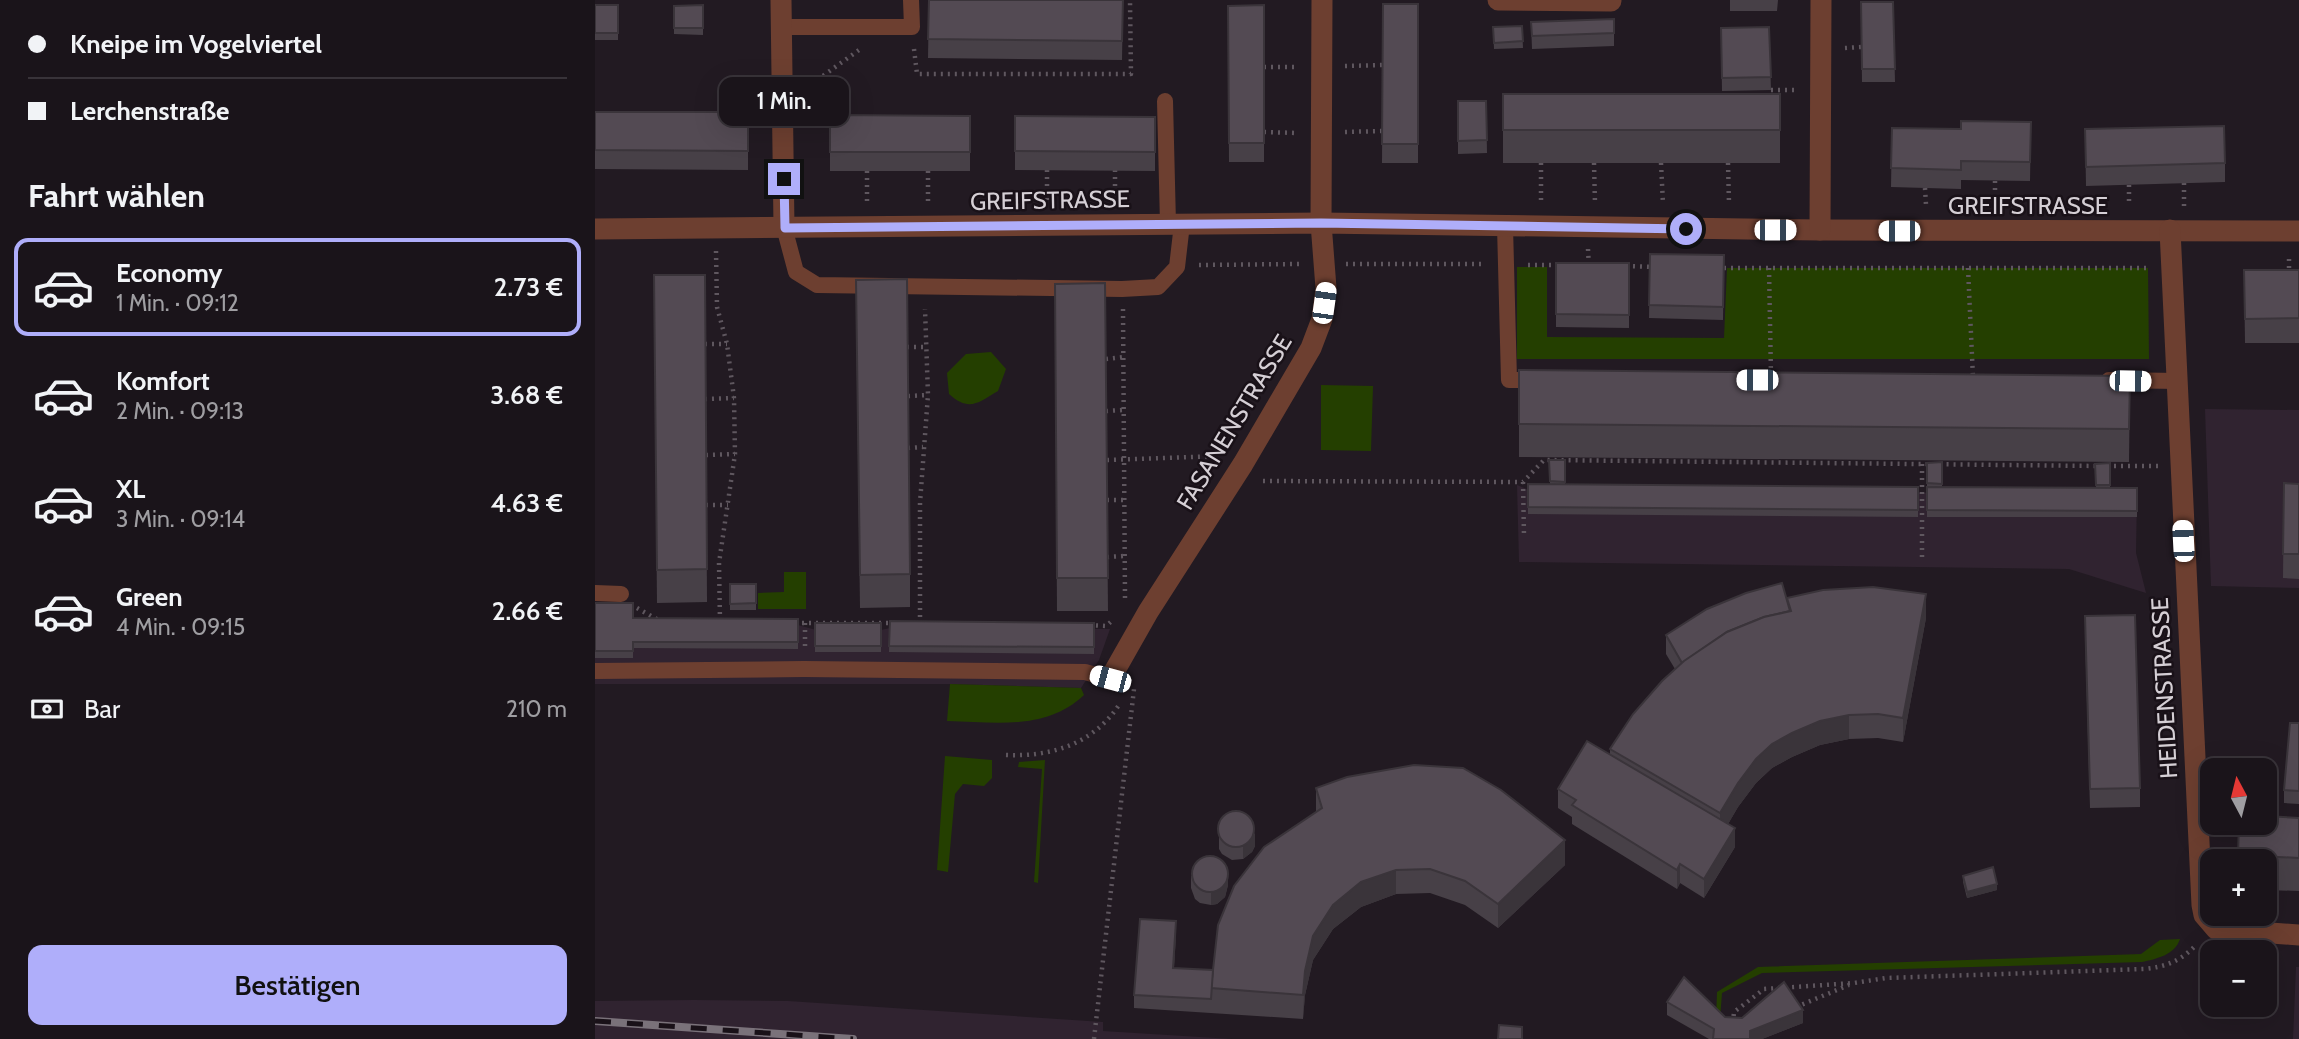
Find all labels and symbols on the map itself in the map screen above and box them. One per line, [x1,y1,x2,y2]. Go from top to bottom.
callout: 1 Min. [719,78,849,127]
route end [768,163,800,195]
street label: GREIFSTRASSE [970,184,1130,216]
street label: GREIFSTRASSE [1948,191,2108,220]
route start [1670,213,1702,245]
car [1755,220,1797,241]
car [1879,221,1921,242]
car [1311,281,1338,325]
street label: FASANENSTRASSE [1170,329,1298,515]
car [1737,370,1779,391]
car [2109,370,2152,392]
car [2172,519,2195,563]
street label: HEIDENSTRASSE [2145,597,2183,779]
car [1087,663,1134,695]
north arrow [2200,758,2277,835]

